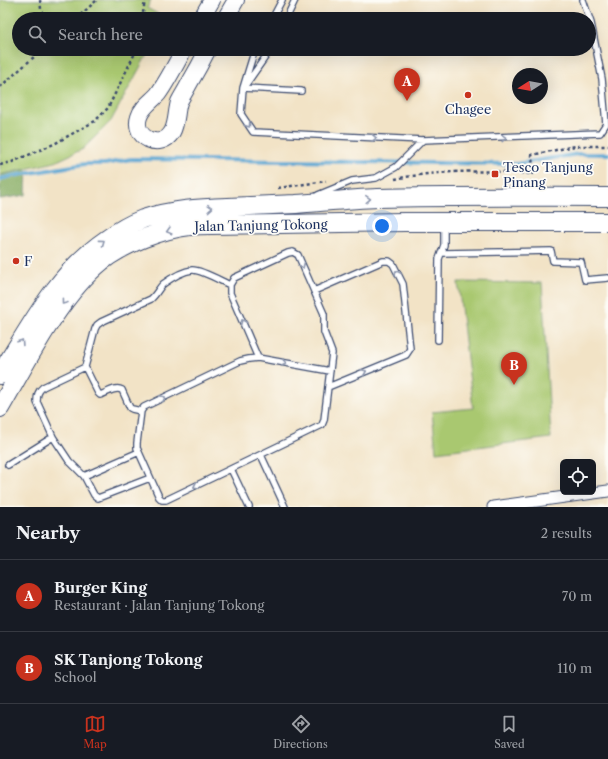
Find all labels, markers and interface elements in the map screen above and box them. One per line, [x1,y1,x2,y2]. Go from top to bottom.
search box [12,12,596,56]
icon: search [26,23,48,45]
text: Search here [58,25,143,44]
pin: A [394,68,420,101]
north arrow [512,68,548,104]
marker: Chagee [463,90,473,100]
place label: Chagee [445,101,491,117]
one-way arrow [243,121,251,128]
one-way arrow [372,134,378,142]
one-way arrow [501,134,507,142]
place label: Tesco Tanjung Pinang [503,159,593,190]
marker: Tesco Tanjung Pinang [490,169,500,179]
one-way arrow [365,194,371,203]
one-way arrow [207,204,213,212]
street label: Jalan Tanjung Tokong [192,216,328,234]
your location [372,216,392,236]
one-way arrow [166,226,173,235]
one-way arrow [98,239,105,247]
place label: F [24,253,33,269]
marker: F [11,256,21,266]
one-way arrow [298,262,306,269]
one-way arrow [394,270,402,277]
one-way arrow [62,298,69,305]
one-way arrow [240,319,248,327]
one-way arrow [16,339,23,346]
pin: B [501,352,527,385]
one-way arrow [281,358,287,367]
one-way arrow [361,369,368,377]
one-way arrow [158,395,166,403]
map controls [560,459,596,495]
button: locate [560,459,596,495]
one-way arrow [193,481,200,489]
text: Nearby [16,523,80,543]
text: 2 results [541,525,592,541]
text: Burger King [54,578,147,597]
text: A [24,588,34,604]
text: 70 m [562,588,592,604]
text: Restaurant · Jalan Tanjung Tokong [54,597,264,613]
text: SK Tanjong Tokong [54,650,202,669]
text: B [24,660,34,676]
text: 110 m [557,660,592,676]
text: School [54,669,97,685]
tab: Map [83,713,107,751]
tab: Directions [273,713,328,751]
tab: Saved [494,713,525,751]

